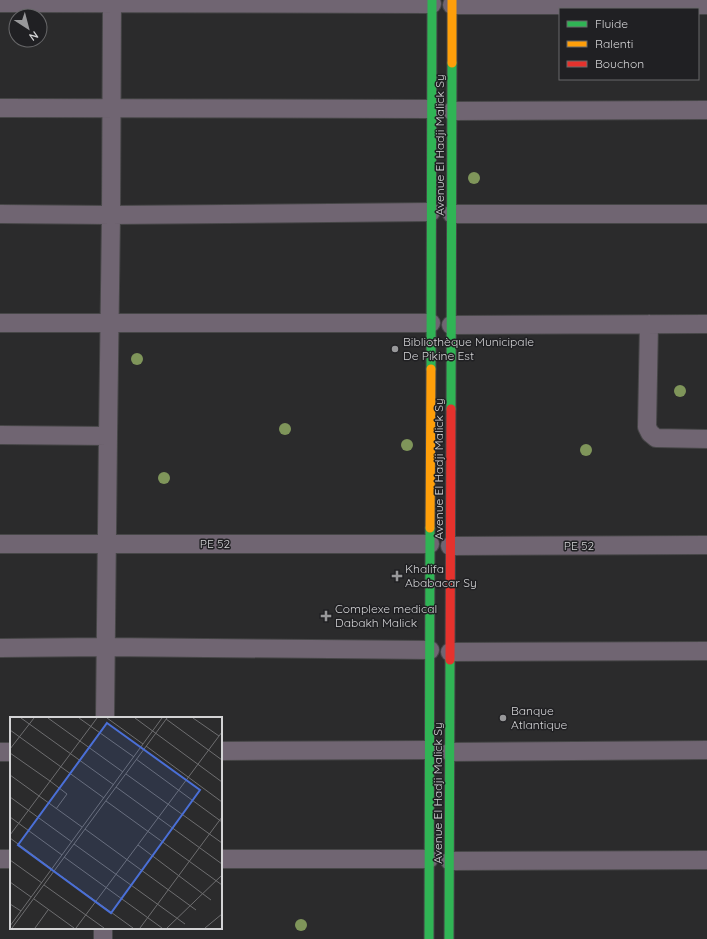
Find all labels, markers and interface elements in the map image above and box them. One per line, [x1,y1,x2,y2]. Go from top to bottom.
north arrow [8,8,48,48]
legend [559,8,699,80]
text: Fluide [595,16,628,31]
text: N [26,28,41,44]
text: Ralenti [595,36,633,51]
text: Bouchon [595,56,644,71]
street label: Avenue El Hadji Malick Sy [432,74,447,216]
place label: Bibliothèque Municipale De Pikine Est [403,334,534,363]
marker: Bibliothèque Municipale De Pikine Est [390,344,400,354]
street label: Avenue El Hadji Malick Sy [431,398,446,540]
street label: PE 52 [200,536,231,551]
street label: PE 52 [564,538,595,553]
place label: Khalifa Ababacar Sy [405,561,477,590]
marker: Khalifa Ababacar Sy [392,571,402,581]
place label: Complexe medical Dabakh Malick [335,601,437,630]
marker: Complexe medical Dabakh Malick [320,610,332,622]
place label: Banque Atlantique [511,703,567,732]
marker: Banque Atlantique [498,713,508,723]
inset map [10,717,222,929]
street label: Avenue El Hadji Malick Sy [430,722,445,864]

